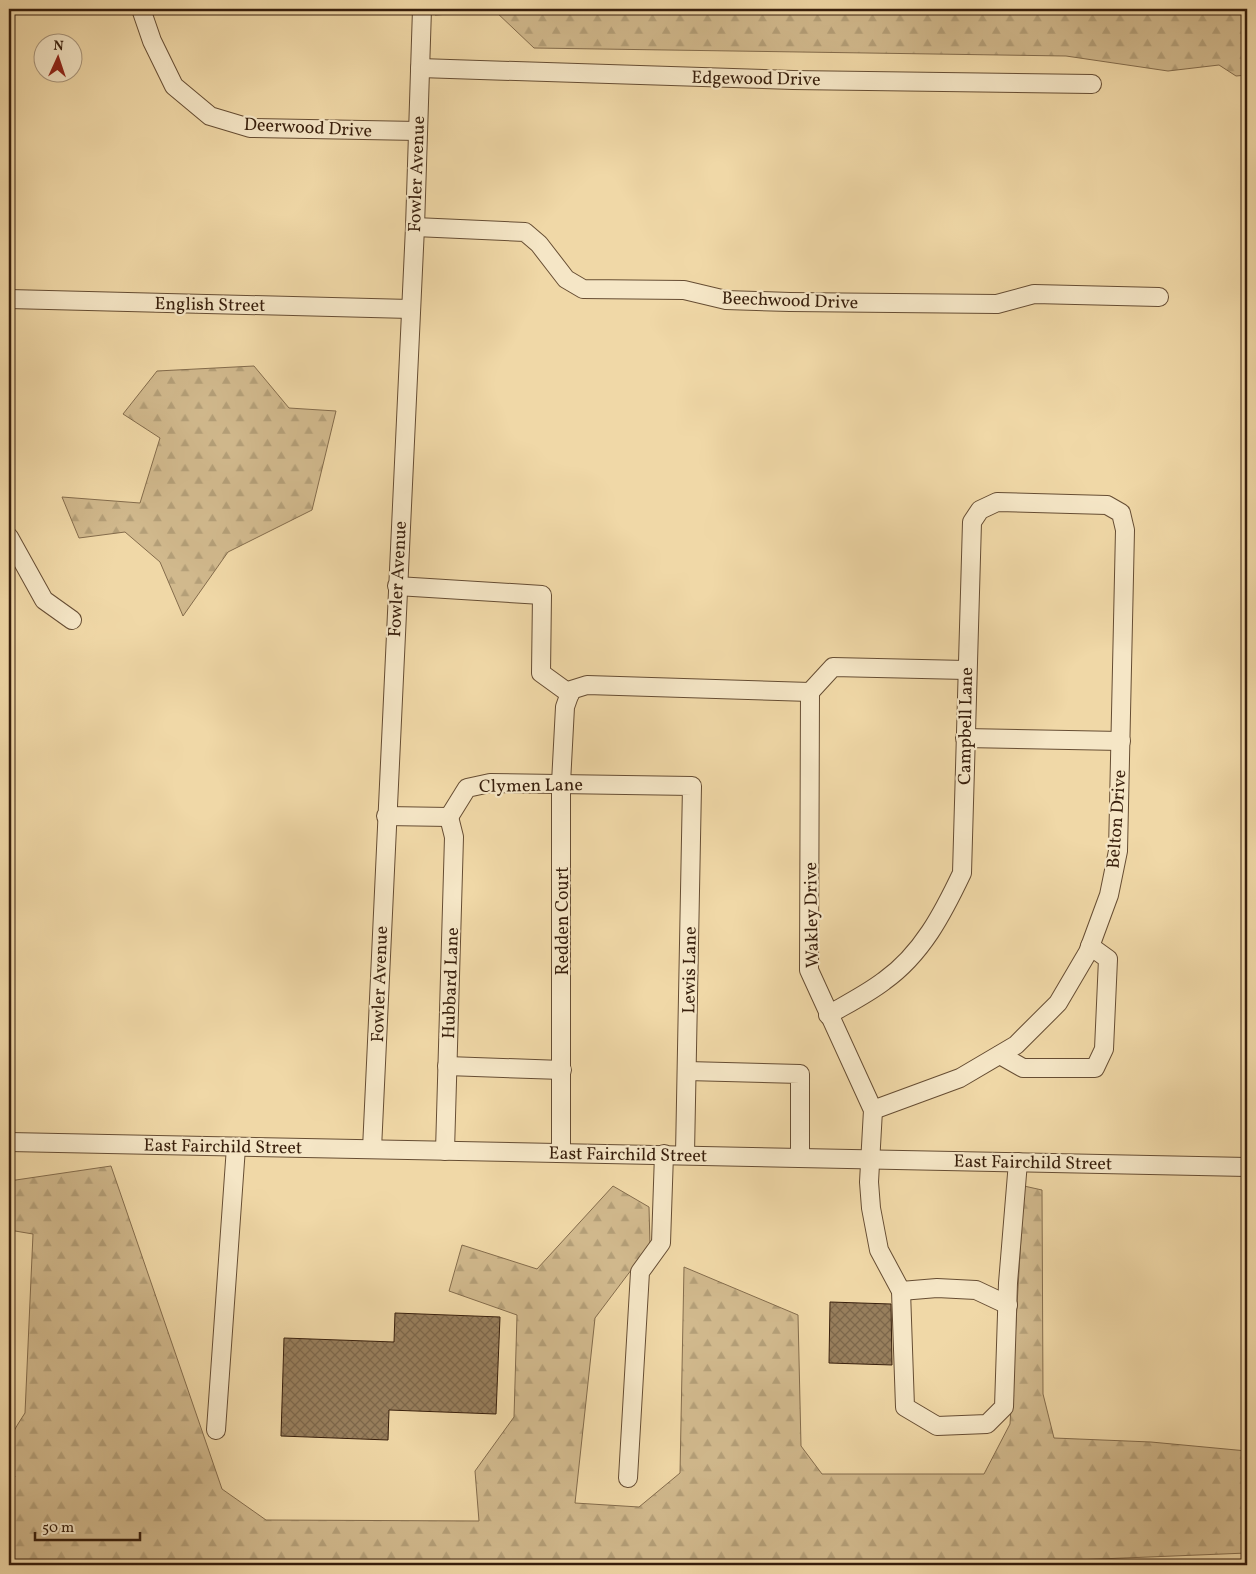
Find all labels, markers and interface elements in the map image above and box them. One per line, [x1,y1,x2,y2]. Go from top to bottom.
north arrow [32,32,82,82]
text: N [53,37,64,56]
street label: Edgewood Drive [691,66,821,93]
street label: Deerwood Drive [243,113,373,144]
street label: Fowler Avenue [403,115,432,233]
street label: Beechwood Drive [721,287,859,316]
street label: English Street [154,292,266,319]
street label: Fowler Avenue [383,520,414,638]
street label: Campbell Lane [953,667,980,785]
street label: Belton Drive [1102,769,1133,869]
street label: Clymen Lane [479,773,583,800]
street label: Wakley Drive [799,862,826,968]
street label: Redden Court [551,866,576,976]
street label: Fowler Avenue [366,925,395,1043]
street label: Lewis Lane [677,926,704,1014]
street label: Hubbard Lane [437,927,466,1039]
street label: East Fairchild Street [143,1134,302,1161]
street label: East Fairchild Street [548,1142,707,1169]
street label: East Fairchild Street [953,1150,1112,1177]
scale bar [35,1509,140,1541]
text: 50 m [42,1518,74,1539]

